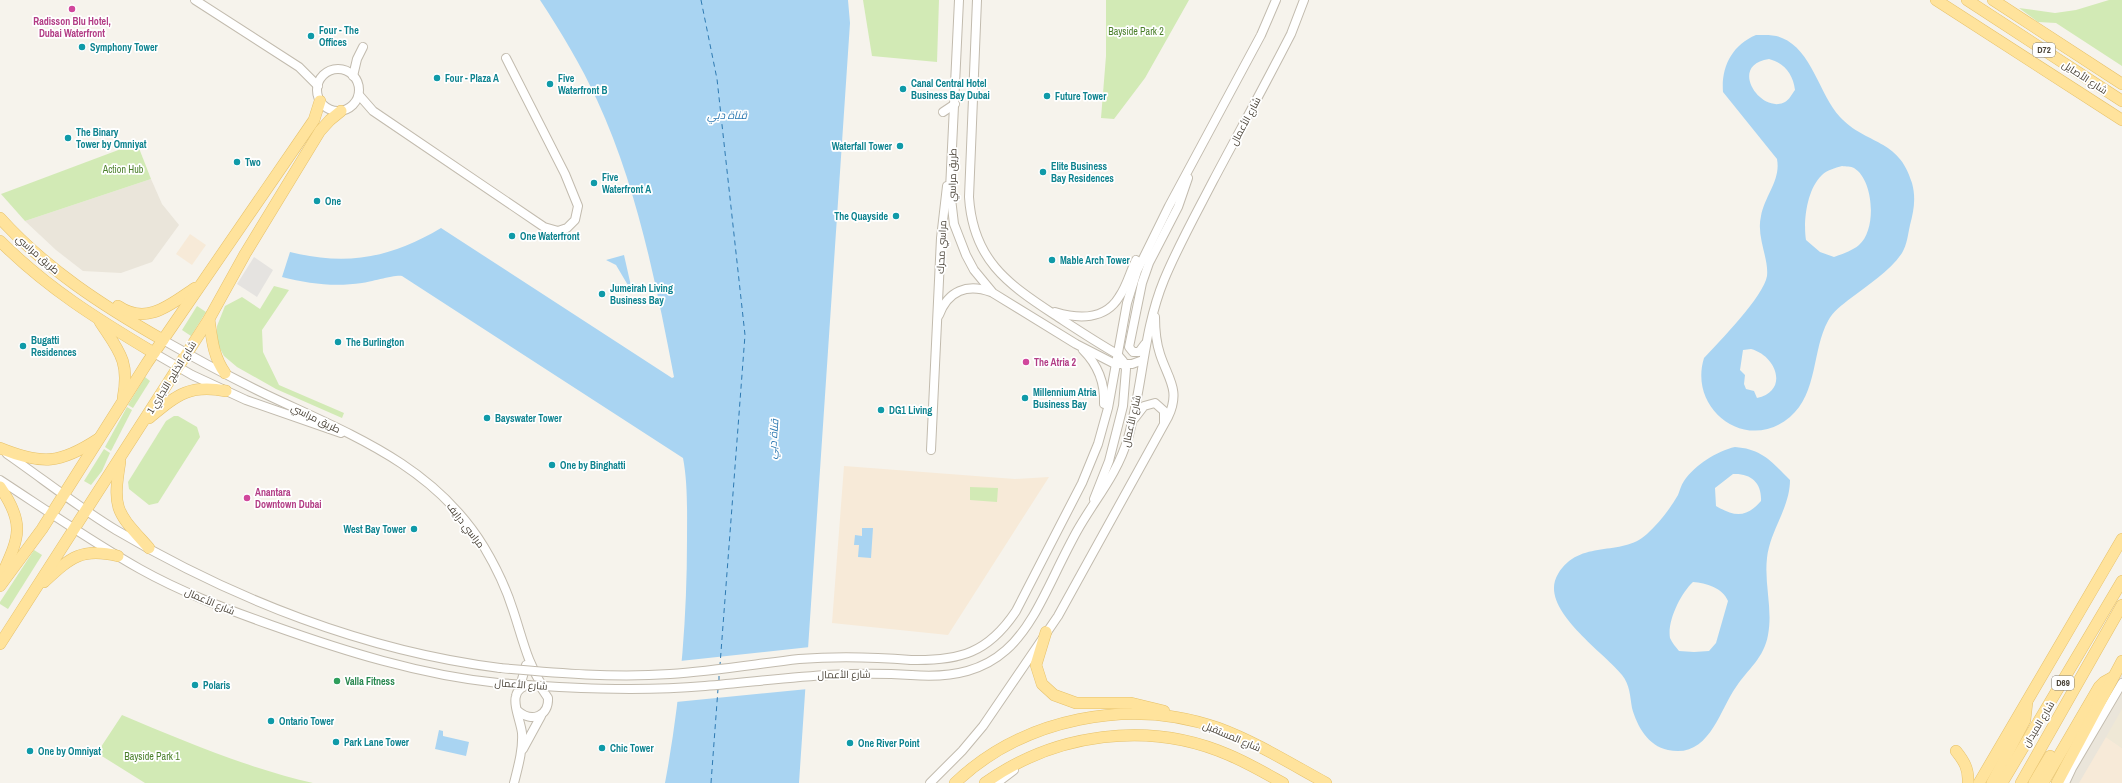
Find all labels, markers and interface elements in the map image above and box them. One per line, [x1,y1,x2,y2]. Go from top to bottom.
marker: Radisson Blu Hotel, Dubai Waterfront [67,4,77,14]
place label: Radisson Blu Hotel, Dubai Waterfront [33,15,111,40]
place label: Four - The Offices [319,24,359,49]
park label: Bayside Park 2 [1108,25,1164,38]
marker: Four - The Offices [306,31,316,41]
place label: Symphony Tower [90,41,159,54]
marker: Symphony Tower [77,42,87,52]
road number: D72 [2033,43,2055,57]
street label: شارع الأصايل [2060,58,2110,97]
place label: Four - Plaza A [445,72,499,85]
place label: Five Waterfront B [558,72,607,97]
marker: Four - Plaza A [432,73,442,83]
place label: Canal Central Hotel Business Bay Dubai [911,77,990,102]
marker: Five Waterfront B [545,79,555,89]
marker: Canal Central Hotel Business Bay Dubai [898,84,908,94]
place label: Future Tower [1055,90,1107,103]
marker: Future Tower [1042,91,1052,101]
street label: شارع الأعمال [1227,95,1264,148]
water label: قناة دبي [707,108,748,124]
place label: The Binary Tower by Omniyat [76,126,147,151]
marker: The Binary Tower by Omniyat [63,133,73,143]
place label: Waterfall Tower [832,140,893,153]
marker: Waterfall Tower [895,141,905,151]
street label: طريق مراسي [946,148,960,202]
place label: Two [245,156,261,169]
marker: Two [232,157,242,167]
place label: Elite Business Bay Residences [1051,160,1114,185]
park label: Action Hub [102,163,144,176]
marker: Elite Business Bay Residences [1038,167,1048,177]
place label: Five Waterfront A [602,171,651,196]
marker: Five Waterfront A [589,178,599,188]
place label: One [325,195,341,208]
marker: One [312,196,322,206]
place label: The Quayside [834,210,888,223]
marker: The Quayside [891,211,901,221]
street label: مراسي محرك [934,220,950,274]
place label: One Waterfront [520,230,580,243]
marker: One Waterfront [507,231,517,241]
street label: طريق مراسي [13,232,62,278]
place label: Mable Arch Tower [1060,254,1131,267]
marker: Mable Arch Tower [1047,255,1057,265]
place label: Jumeirah Living Business Bay [610,282,673,307]
marker: Jumeirah Living Business Bay [597,289,607,299]
place label: Bugatti Residences [31,334,77,359]
place label: The Burlington [346,336,404,349]
marker: The Burlington [333,337,343,347]
street label: شارع الخليج التجاري 1 [144,338,200,417]
marker: Bugatti Residences [18,341,28,351]
place label: The Atria 2 [1034,356,1077,369]
marker: The Atria 2 [1021,357,1031,367]
place label: Millennium Atria Business Bay [1033,386,1097,411]
marker: Millennium Atria Business Bay [1020,393,1030,403]
street label: شارع الأعمال [1119,394,1144,448]
street label: طريق مراسي [288,401,343,437]
place label: DG1 Living [889,404,932,417]
marker: DG1 Living [876,405,886,415]
place label: Bayswater Tower [495,412,563,425]
marker: Bayswater Tower [482,413,492,423]
water label: قناة دبي [765,417,783,460]
place label: One by Binghatti [560,459,626,472]
marker: One by Binghatti [547,460,557,470]
place label: Anantara Downtown Dubai [255,486,322,511]
marker: Anantara Downtown Dubai [242,493,252,503]
street label: مراسي درايف [443,500,487,551]
place label: West Bay Tower [343,523,407,536]
marker: West Bay Tower [409,524,419,534]
street label: شارع الأعمال [183,585,237,618]
street label: شارع الأعمال [817,668,871,681]
place label: Valla Fitness [345,675,395,688]
marker: Valla Fitness [332,676,342,686]
street label: شارع الأعمال [494,676,548,693]
road number: D69 [2052,676,2074,690]
place label: Polaris [203,679,231,692]
marker: Polaris [190,680,200,690]
street label: شارع الميدان [2020,699,2057,750]
place label: Ontario Tower [279,715,335,728]
marker: Ontario Tower [266,716,276,726]
street label: شارع المستقبل [1201,718,1263,754]
place label: Park Lane Tower [344,736,410,749]
marker: Park Lane Tower [331,737,341,747]
place label: One River Point [858,737,920,750]
marker: One River Point [845,738,855,748]
place label: Chic Tower [610,742,654,755]
marker: Chic Tower [597,743,607,753]
place label: One by Omniyat [38,745,101,758]
marker: One by Omniyat [25,746,35,756]
park label: Bayside Park 1 [124,750,180,763]

